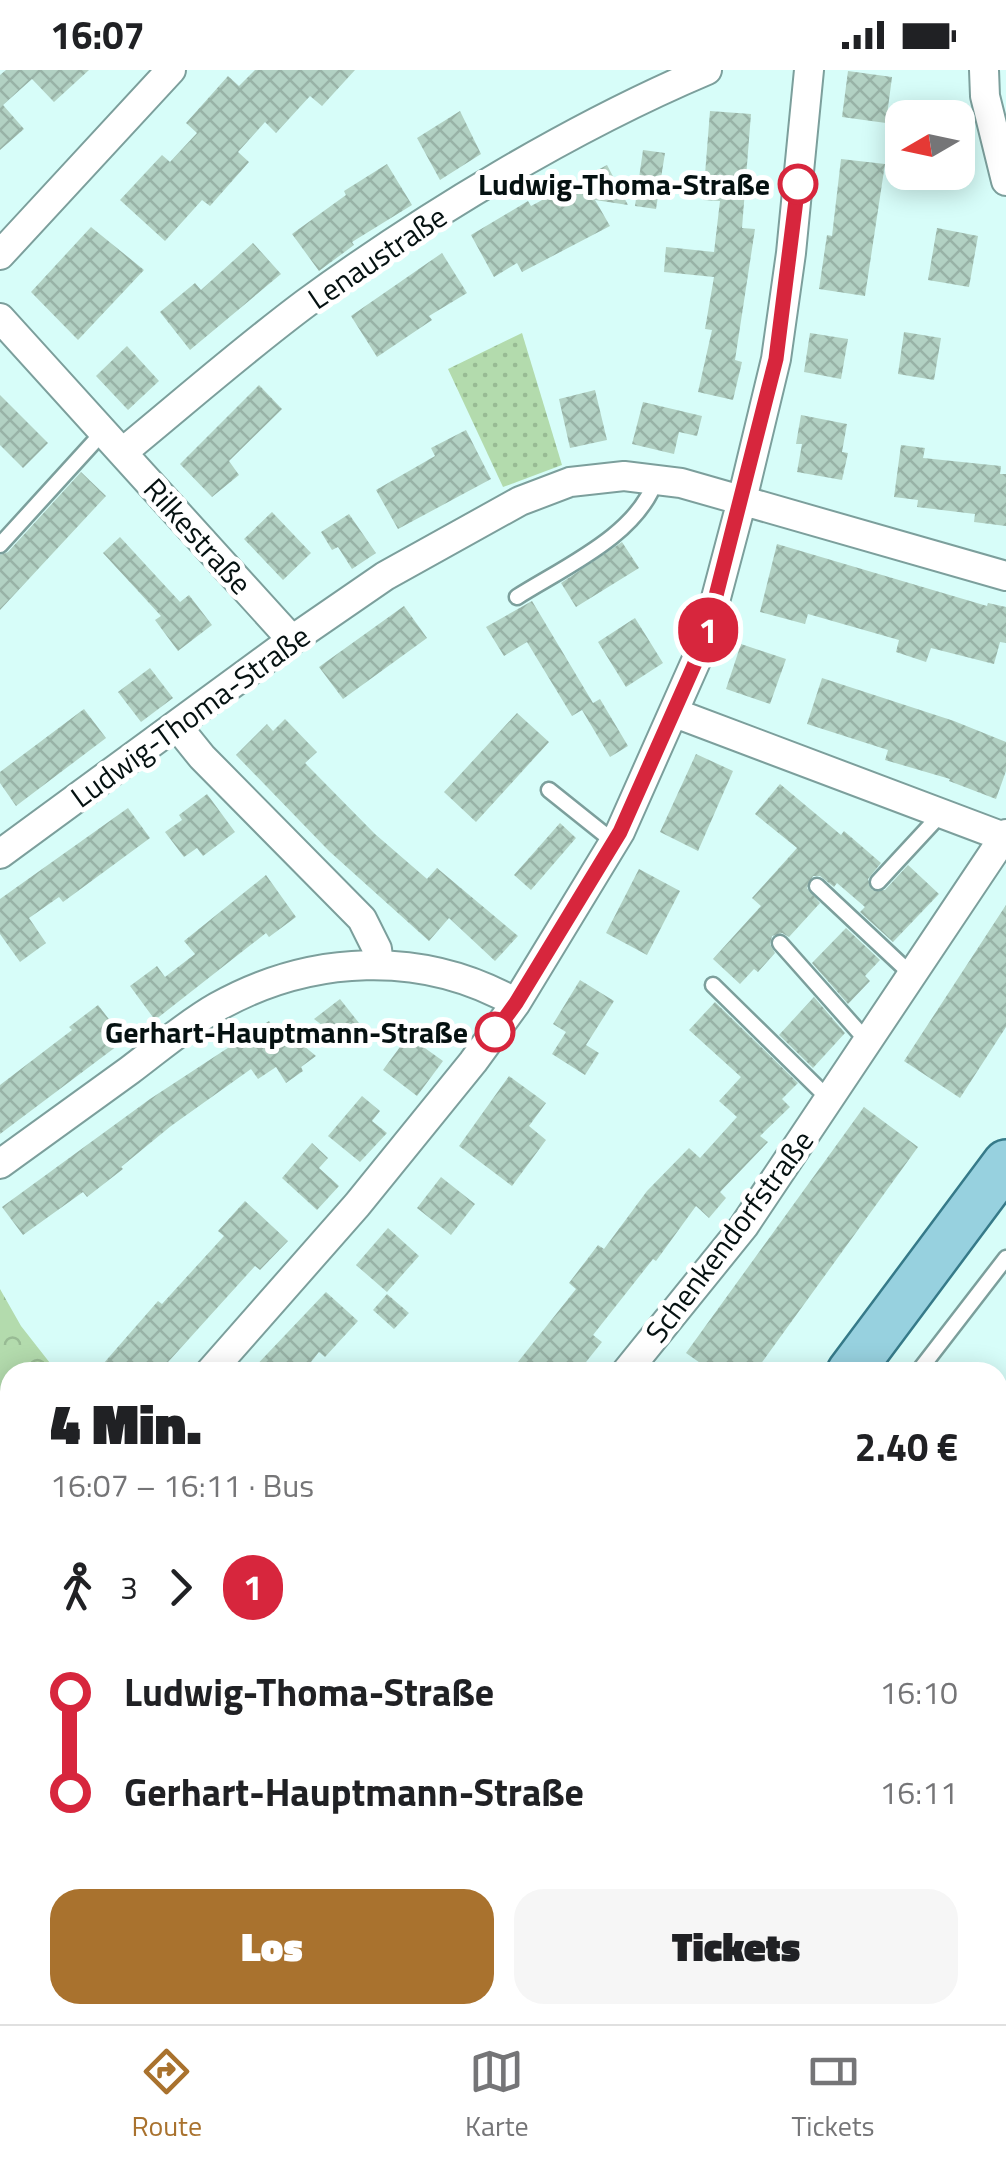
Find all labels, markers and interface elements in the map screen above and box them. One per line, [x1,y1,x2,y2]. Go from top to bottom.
text: 16:07 [50,6,145,64]
north arrow [885,100,975,190]
map controls [885,100,975,190]
place label: Ludwig-Thoma-Straße [478,161,770,207]
marker: Ludwig-Thoma-Straße [779,165,817,203]
street label: Lenaustraße [298,194,456,320]
street label: Rilkestraße [133,467,263,605]
line badge: 1 [676,598,740,662]
text: 1 [698,603,718,657]
street label: Ludwig-Thoma-Straße [61,613,319,819]
place label: Gerhart-Hauptmann-Straße [105,1009,468,1055]
marker: Gerhart-Hauptmann-Straße [476,1013,514,1051]
street label: Schenkendorfstraße [634,1120,824,1352]
text: 4 Min. [50,1382,202,1465]
text: 2.40 € [855,1418,958,1476]
text: 16:07 – 16:11 · Bus [50,1461,314,1509]
icon: walk [50,1560,105,1615]
icon: forward [153,1560,208,1615]
text: 1 [243,1560,263,1614]
text: 3 [120,1563,138,1611]
text: Ludwig-Thoma-Straße [124,1663,494,1721]
text: 16:10 [879,1668,958,1716]
text: Gerhart-Hauptmann-Straße [124,1763,584,1821]
text: 16:11 [879,1768,958,1816]
button: Los [50,1889,494,2004]
button: Tickets [514,1889,958,2004]
tab: Route [131,2044,202,2147]
tab: Karte [465,2044,529,2147]
tab: Tickets [792,2044,875,2147]

